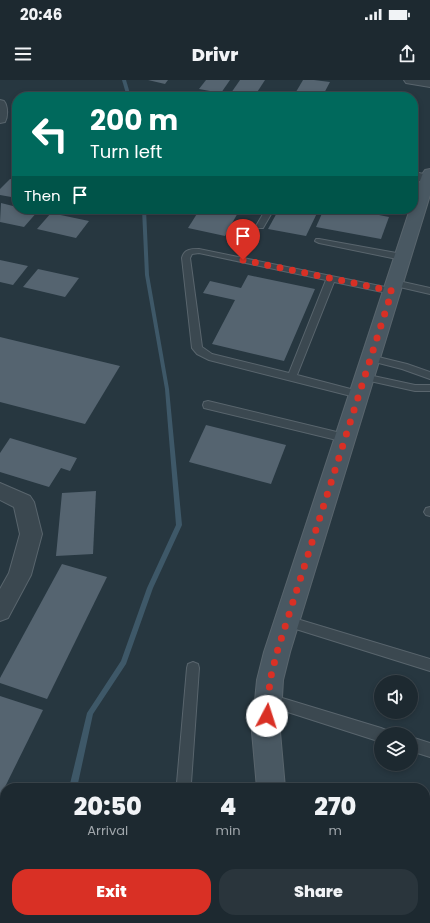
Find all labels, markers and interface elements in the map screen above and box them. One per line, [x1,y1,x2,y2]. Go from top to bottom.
text: 20:46 [20,4,62,25]
text: Drivr [192,42,238,67]
icon: menu [12,43,34,65]
icon: share [396,43,418,65]
text: 200 m [90,101,178,140]
icon: left [24,108,76,160]
text: Turn left [90,139,162,164]
icon: arrive [69,184,91,206]
text: Then [24,185,61,206]
pin [226,219,260,260]
icon: arrive [232,225,254,247]
map controls [374,675,418,771]
button: sound [374,675,418,719]
position arrow [246,695,288,737]
button: layers [374,727,418,771]
text: 20:50 [74,790,142,823]
text: 4 [220,790,236,823]
text: 270 [314,790,356,823]
text: Arrival [87,821,128,840]
text: min [216,821,241,840]
text: m [329,821,342,840]
button: Exit [12,869,211,915]
button: Share [219,869,418,915]

